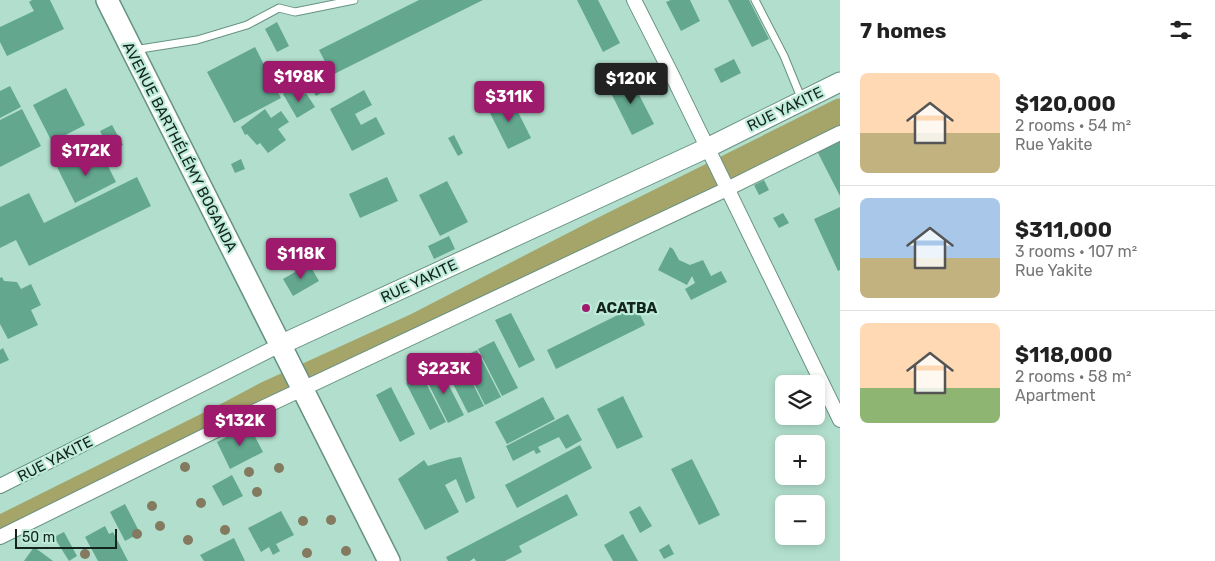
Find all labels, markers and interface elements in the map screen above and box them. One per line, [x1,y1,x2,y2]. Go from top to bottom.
icon: filters [1167,16,1195,44]
text: 7 homes [860,18,946,43]
street label: AVENUE BARTHÉLÉMY BOGANDA [119,39,241,255]
pin: $198K [264,61,334,103]
pin: $120K [596,62,666,105]
text: $198K [274,67,324,86]
text: $120K [606,69,656,88]
pin: $311K [474,80,544,123]
street label: RUE YAKITE [744,83,826,135]
text: $311K [485,87,533,106]
text: $120,000 [1015,91,1116,116]
icon: home [900,93,960,153]
text: 2 rooms · 54 m² [1015,116,1131,135]
pin: $172K [51,134,121,177]
text: Rue Yakite [1015,135,1092,154]
text: $172K [62,141,110,160]
text: $311,000 [1015,217,1112,242]
icon: home [900,218,960,278]
pin: $118K [266,238,336,280]
text: 3 rooms · 107 m² [1015,242,1137,261]
text: $118K [277,244,325,263]
street label: RUE YAKITE [378,255,460,307]
text: Rue Yakite [1015,261,1092,280]
place label: ACATBA [596,299,657,317]
marker: ACATBA [580,302,592,314]
text: $118,000 [1015,342,1113,367]
icon: home [900,343,960,403]
pin: $223K [409,352,479,395]
text: $223K [418,359,470,378]
text: 2 rooms · 58 m² [1015,367,1131,386]
map controls [775,375,825,545]
button: layers [775,375,825,425]
text: Apartment [1015,386,1095,405]
pin: $132K [205,404,275,447]
text: $132K [215,411,265,430]
street label: RUE YAKITE [14,432,96,486]
button: + [775,435,825,485]
button: − [775,495,825,545]
scale bar [15,526,118,549]
text: 50 m [22,529,55,546]

